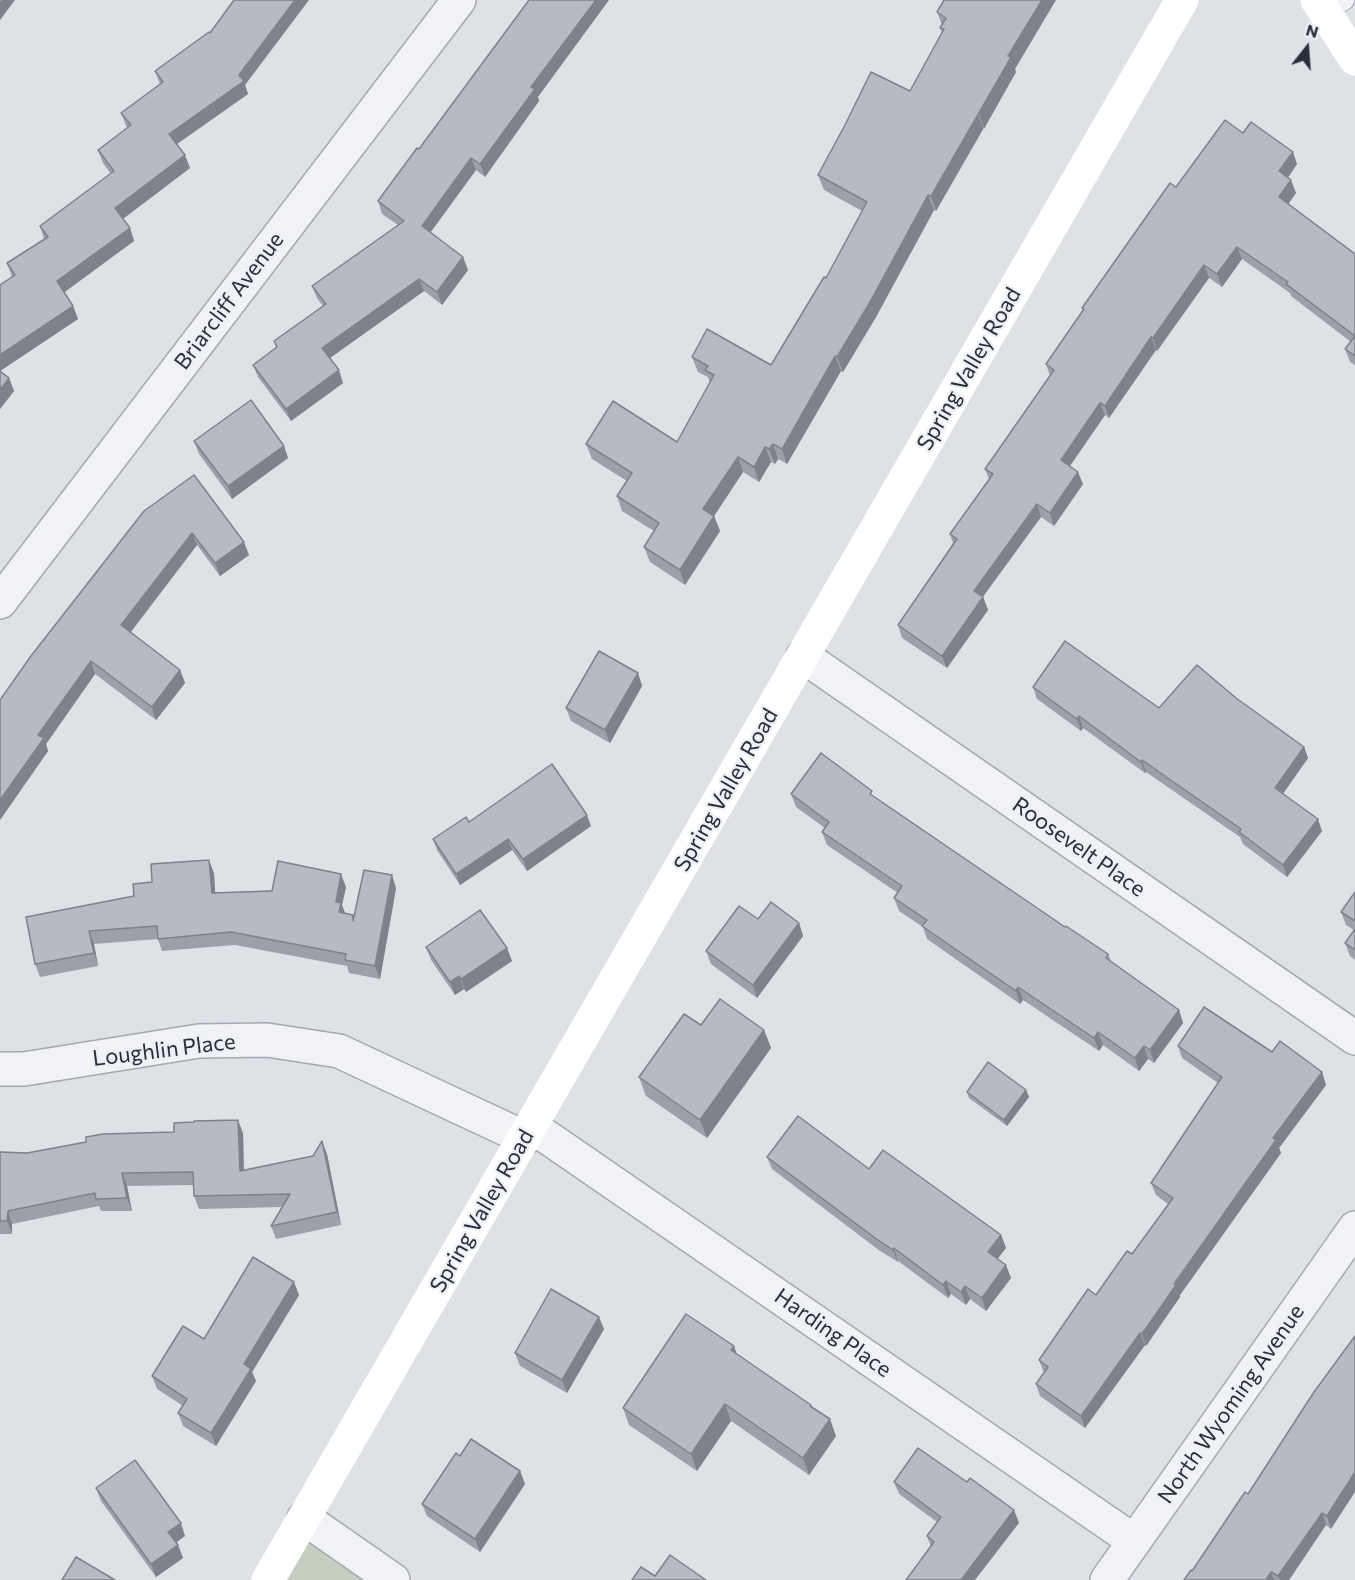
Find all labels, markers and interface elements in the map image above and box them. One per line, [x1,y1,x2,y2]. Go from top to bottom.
north arrow [1277,18,1337,78]
text: N [1304,19,1321,41]
street label: Briarcliff Avenue [169,227,289,375]
street label: Spring Valley Road [912,283,1026,455]
street label: Spring Valley Road [669,704,783,876]
street label: Roosevelt Place [1007,791,1151,903]
street label: Loughlin Place [91,1028,237,1072]
street label: Spring Valley Road [425,1125,539,1297]
street label: Harding Place [769,1283,897,1383]
street label: North Wyoming Avenue [1152,1299,1310,1509]

